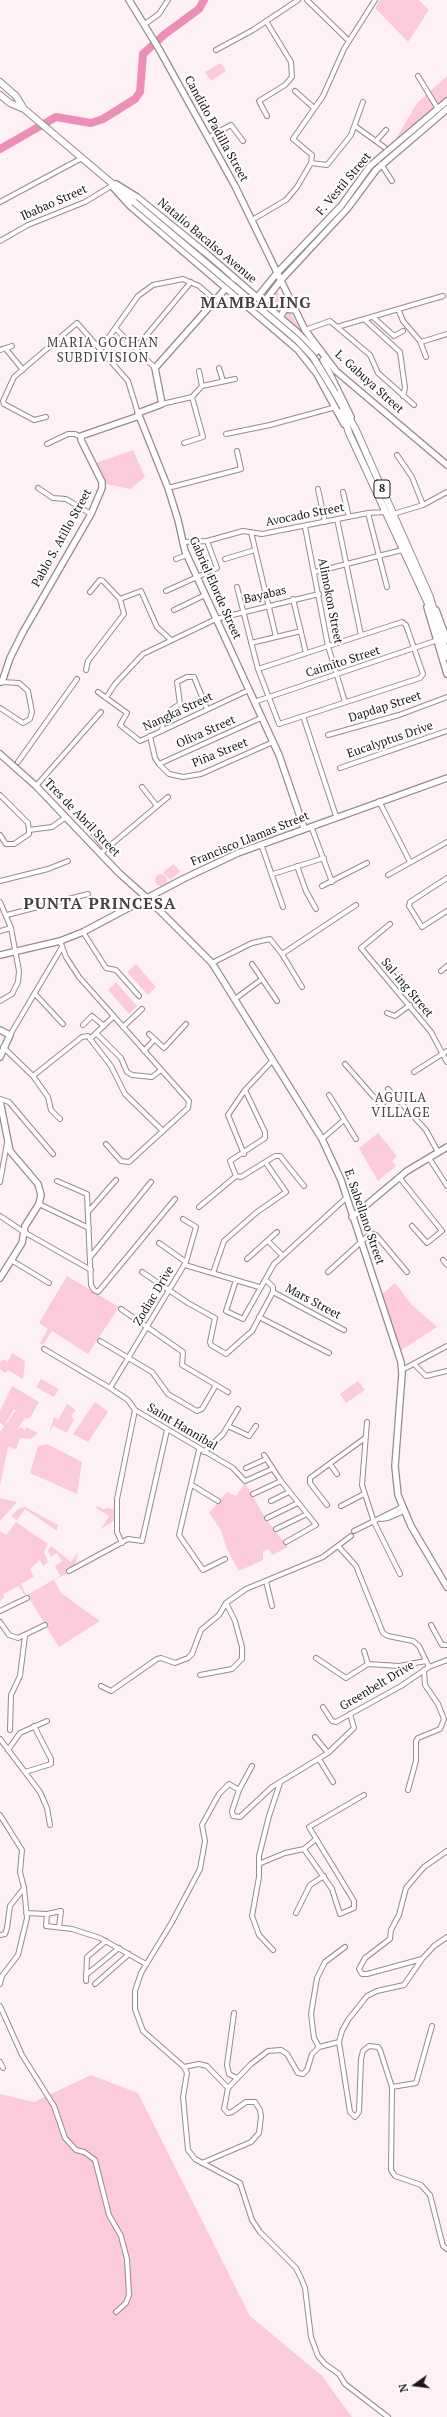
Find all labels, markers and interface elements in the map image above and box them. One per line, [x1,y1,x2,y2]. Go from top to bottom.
street label: Candido Padilla Street [181,73,251,185]
street label: F. Vestil Street [313,150,375,218]
street label: Ibabao Street [19,182,89,224]
street label: Natalio Bacalso Avenue [155,195,259,287]
district label: MAMBALING [200,293,312,313]
district label: MARIA GOCHAN SUBDIVISION [47,335,159,366]
street label: L. Gabuya Street [332,347,406,417]
road number: 8 [374,480,390,498]
street label: Pablo S. Atillo Street [29,486,95,590]
street label: Avocado Street [265,500,345,530]
street label: Gabriel Elorde Street [186,534,244,642]
street label: Alimokon Street [315,557,345,645]
street label: Bayabas [242,583,288,607]
street label: Caimito Street [304,643,382,681]
street label: Dapdap Street [347,688,423,726]
street label: Nangka Street [141,690,215,734]
street label: Oliva Street [174,713,238,751]
street label: Eucalyptus Drive [345,719,435,761]
street label: Piña Street [190,735,250,771]
street label: Tres de Abril Street [41,776,123,860]
street label: Francisco Llamas Street [189,809,311,869]
district label: PUNTA PRINCESA [23,894,177,914]
street label: Sal-ing Street [378,955,436,1021]
district label: AGUILA VILLAGE [371,1090,431,1121]
street label: E. Sabellano Street [341,1167,387,1267]
street label: Zodiac Drive [131,1264,177,1328]
street label: Mars Street [283,1281,343,1323]
street label: Saint Hannibal [144,1400,220,1454]
street label: Greenbelt Drive [337,1658,417,1714]
north arrow [395,2365,435,2405]
text: N [396,2382,411,2394]

